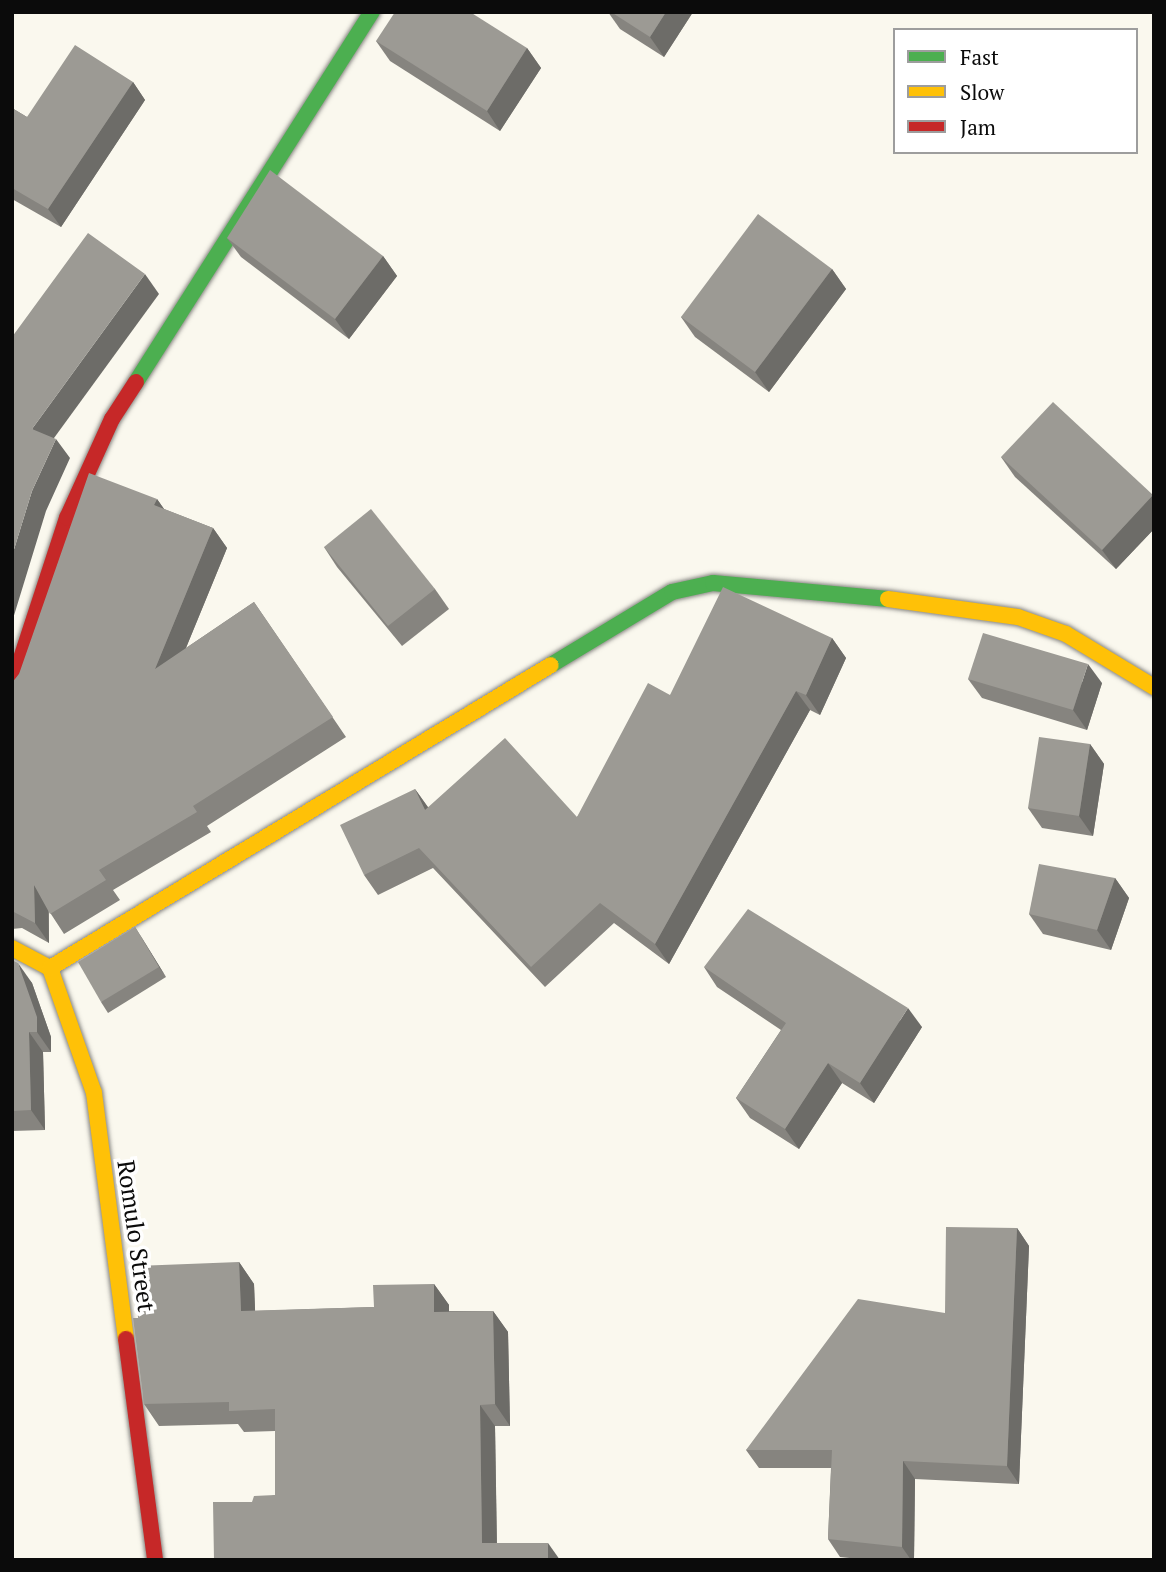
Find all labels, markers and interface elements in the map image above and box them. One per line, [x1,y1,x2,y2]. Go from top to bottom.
legend [893,28,1138,154]
text: Fast [960,43,999,71]
text: Slow [960,78,1004,106]
text: Jam [960,113,996,141]
street label: Romulo Street [111,1158,161,1314]

